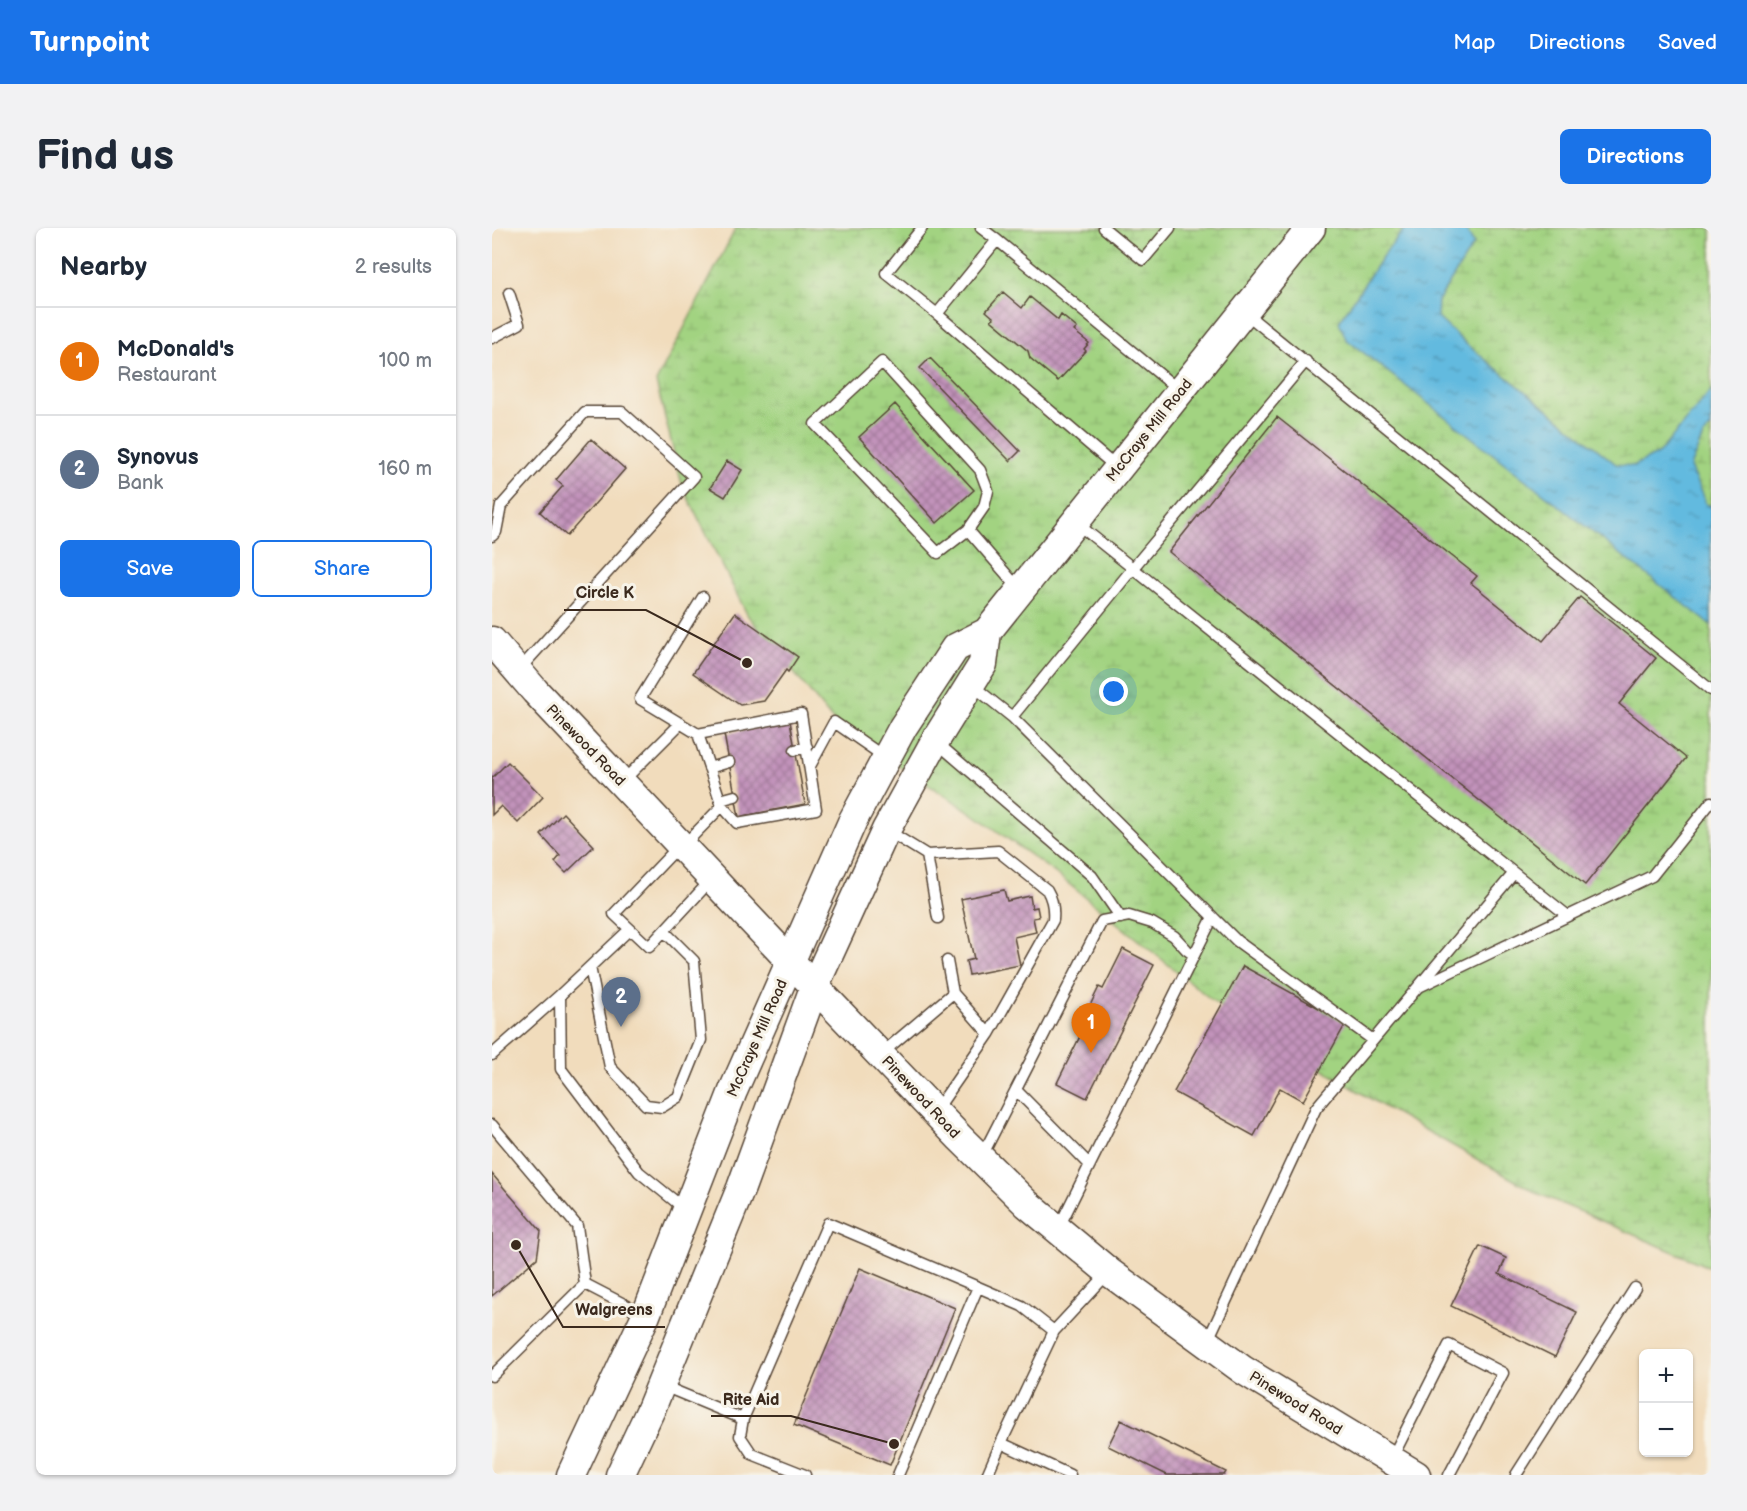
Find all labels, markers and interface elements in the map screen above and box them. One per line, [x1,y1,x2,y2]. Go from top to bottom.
text: Turnpoint [30,26,150,59]
text: Map [1453,30,1496,55]
text: Directions [1529,30,1625,55]
text: Saved [1658,30,1717,55]
button: Directions [1560,129,1711,184]
text: Find us [36,131,174,182]
text: Nearby [60,252,147,283]
text: 2 results [355,255,432,279]
text: McDonald's [117,336,234,363]
text: 1 [75,349,84,373]
text: 100 m [379,349,432,373]
text: Restaurant [117,363,217,387]
street label: McCrays Mill Road [1102,375,1197,486]
text: Synovus [117,444,199,471]
text: 2 [74,457,85,481]
text: 160 m [378,457,432,481]
text: Bank [117,471,163,495]
button: Save [60,540,240,597]
button: Share [252,540,432,597]
callout: Circle K [564,576,646,610]
text: Circle K [576,584,634,603]
your location [1099,677,1128,706]
street label: Pinewood Road [542,701,629,790]
street label: McCrays Mill Road [723,976,792,1100]
pin: 2 [602,978,640,1027]
pin: 1 [1072,1004,1110,1053]
street label: Pinewood Road [877,1052,964,1143]
callout: Walgreens [563,1293,665,1327]
text: Walgreens [575,1301,653,1320]
map controls [1639,1349,1693,1457]
button: + [1639,1349,1693,1403]
street label: Pinewood Road [1246,1367,1346,1440]
callout: Rite Aid [711,1382,791,1416]
text: Rite Aid [723,1391,779,1410]
button: − [1639,1403,1693,1457]

